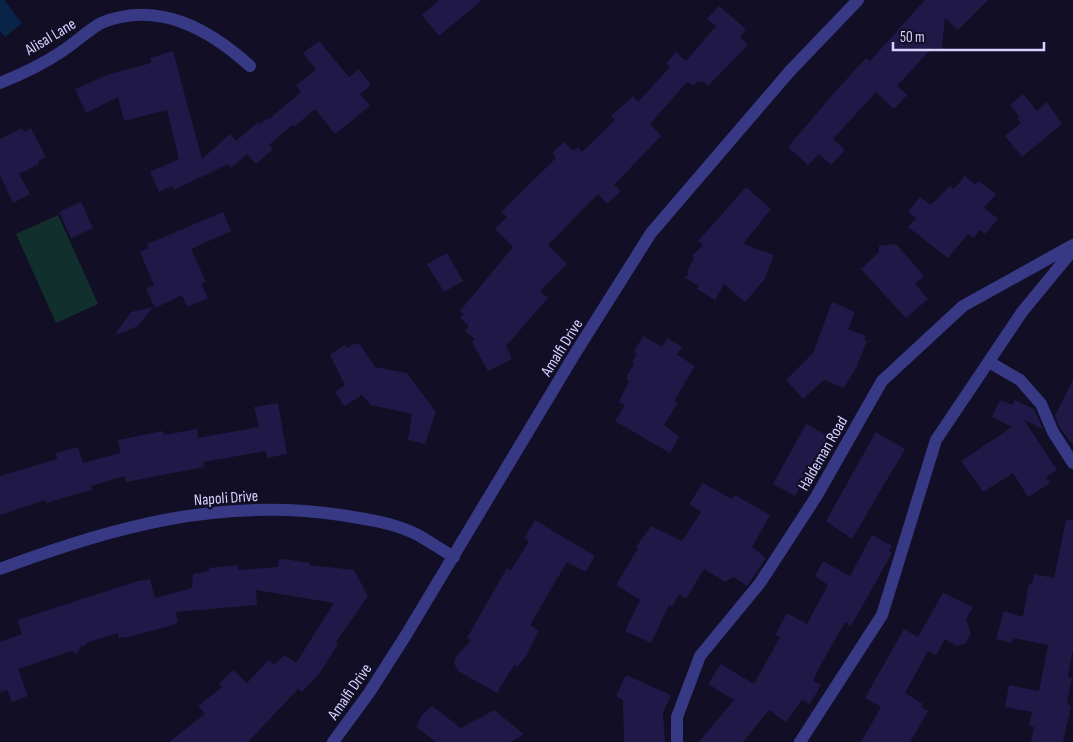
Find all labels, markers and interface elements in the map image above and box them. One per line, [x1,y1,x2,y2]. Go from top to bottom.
street label: Alisal Lane [21,15,80,60]
scale bar [893,20,1044,52]
text: 50 m [900,28,925,47]
street label: Amalfi Drive [537,316,587,381]
street label: Haldeman Road [794,413,852,494]
street label: Napoli Drive [193,487,259,510]
street label: Amalfi Drive [324,660,376,724]

